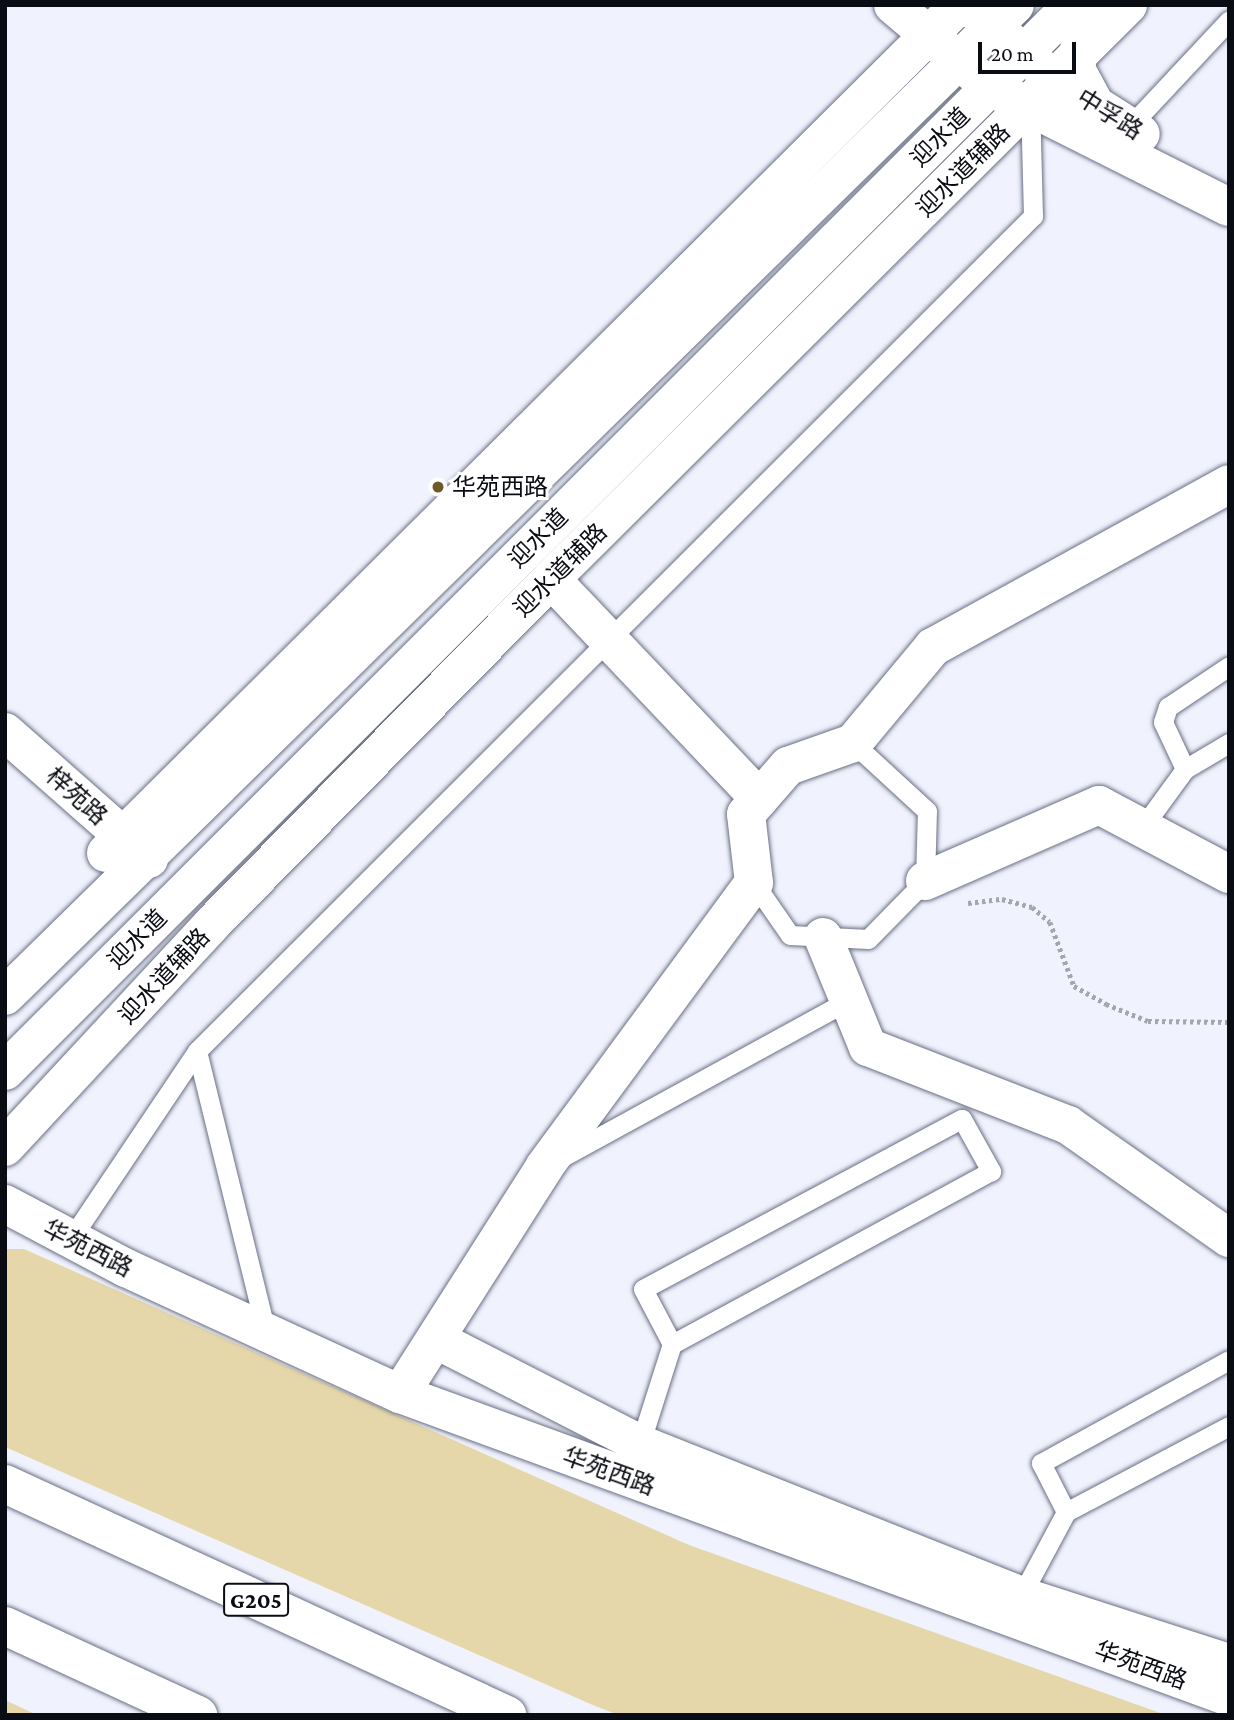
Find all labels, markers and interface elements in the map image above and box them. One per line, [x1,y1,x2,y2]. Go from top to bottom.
scale bar [982,28,1080,72]
text: 20 m [991,42,1034,66]
street label: 中孚路 [1072,83,1148,145]
street label: 迎水道 [904,101,976,173]
street label: 迎水道辅路 [910,117,1016,223]
place label: 华苑西路 [452,473,548,501]
marker: 华苑西路 [430,479,446,495]
street label: 迎水道 [502,502,574,574]
street label: 迎水道辅路 [507,517,613,623]
street label: 梓苑路 [41,761,113,831]
street label: 迎水道 [101,903,173,975]
street label: 迎水道辅路 [113,922,215,1030]
street label: 华苑西路 [39,1213,137,1283]
street label: 华苑西路 [559,1441,659,1501]
road number: G205 [223,1581,289,1620]
street label: 华苑西路 [1091,1635,1191,1695]

